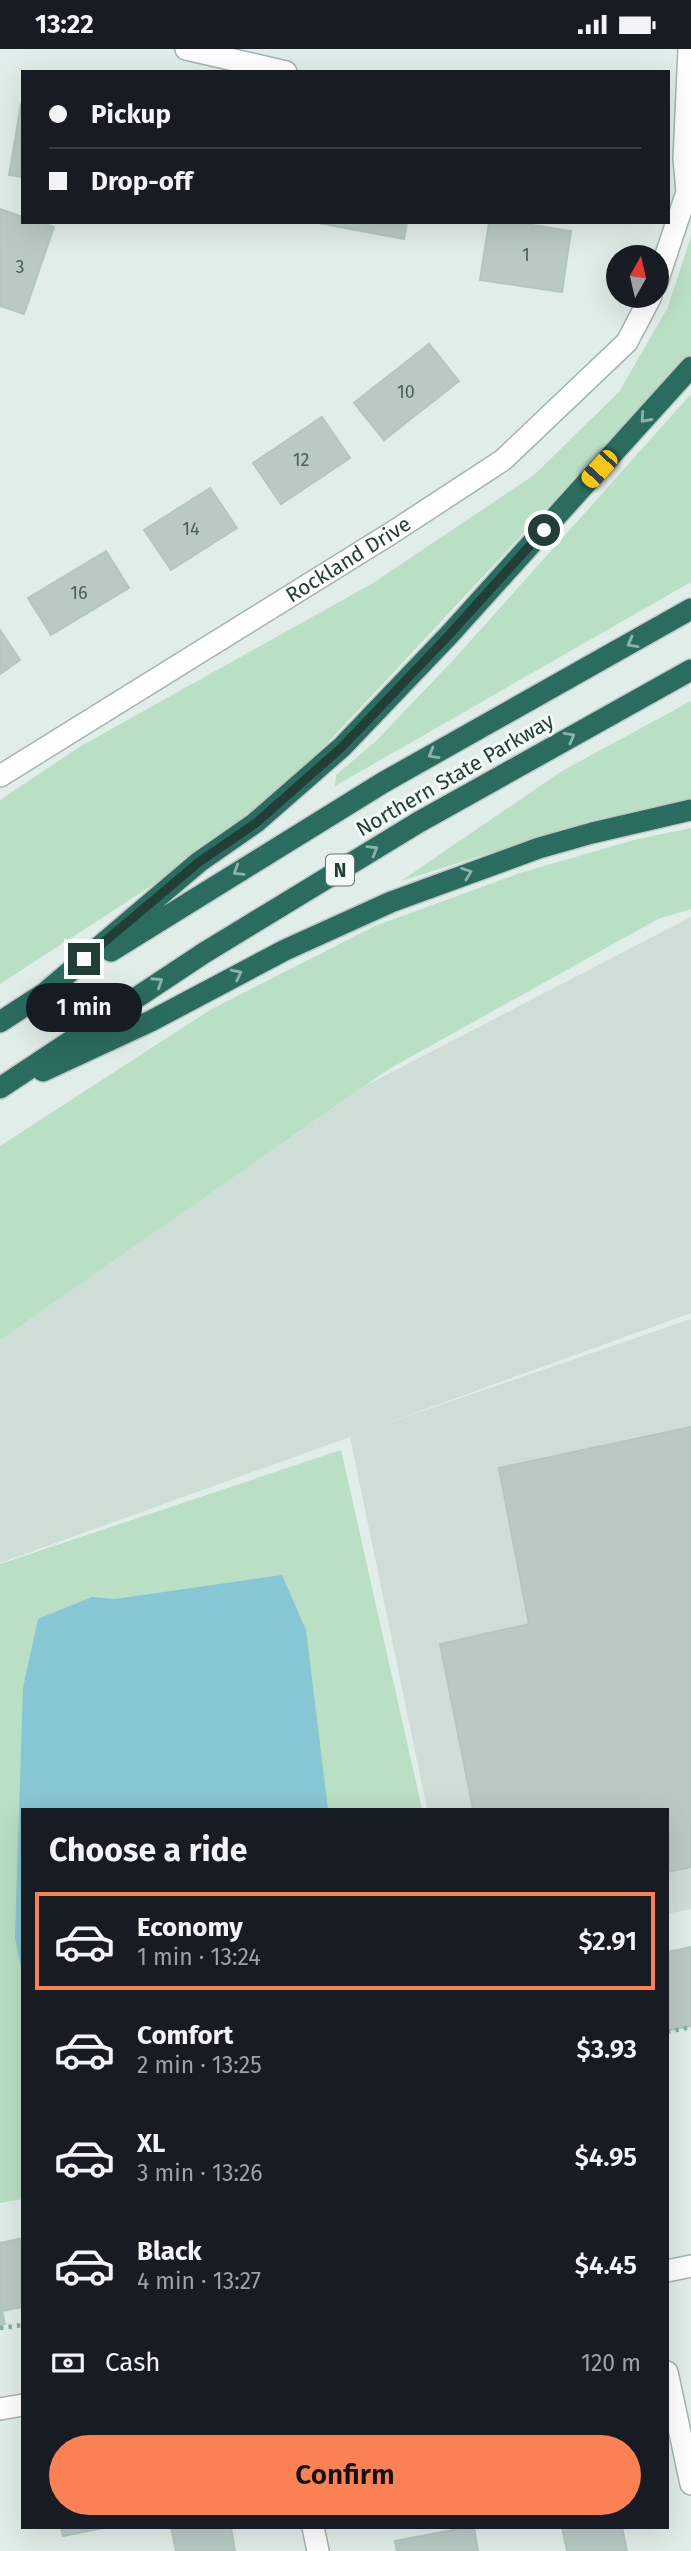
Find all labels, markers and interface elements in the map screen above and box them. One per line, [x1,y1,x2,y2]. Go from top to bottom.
text: 13:22 [35,9,94,40]
text: Pickup [91,99,171,130]
text: Drop-off [91,166,193,197]
house number: 1 [522,244,530,266]
north arrow [606,245,668,308]
map controls [606,245,669,308]
house number: 3 [16,256,24,278]
house number: 10 [397,381,415,403]
one-way arrow [641,410,653,423]
car [578,446,621,492]
house number: 12 [293,449,309,471]
street label: Rockland Drive [281,511,416,608]
route start [528,514,560,546]
house number: 14 [182,518,200,540]
house number: 16 [70,582,88,604]
one-way arrow [626,635,639,648]
street label: Northern State Parkway [351,707,559,842]
one-way arrow [563,732,576,745]
one-way arrow [428,746,441,759]
one-way arrow [366,846,379,859]
road number: N [326,855,354,885]
one-way arrow [233,863,246,876]
one-way arrow [461,867,473,881]
route end [68,943,100,975]
one-way arrow [230,969,242,983]
one-way arrow [151,977,164,990]
callout: 1 min [26,983,142,1033]
text: 1 min [56,993,112,1021]
text: Choose a ride [49,1831,247,1869]
icon: car [53,1910,116,1973]
text: Economy [137,1912,243,1943]
text: $2.91 [578,1926,637,1957]
text: 1 min · 13:24 [137,1943,260,1971]
icon: car [53,2018,116,2081]
text: Comfort [137,2020,233,2051]
text: $3.93 [577,2034,637,2065]
text: 2 min · 13:25 [137,2051,262,2079]
icon: car [53,2126,116,2189]
text: XL [137,2128,165,2159]
text: $4.95 [575,2142,637,2173]
text: 3 min · 13:26 [137,2159,263,2187]
icon: car [53,2234,116,2297]
text: Black [137,2236,202,2267]
text: $4.45 [575,2250,637,2281]
text: 4 min · 13:27 [137,2267,261,2295]
icon: cash [49,2344,87,2382]
text: Cash [105,2347,161,2378]
text: 120 m [581,2349,641,2377]
button: Confirm [49,2435,641,2515]

